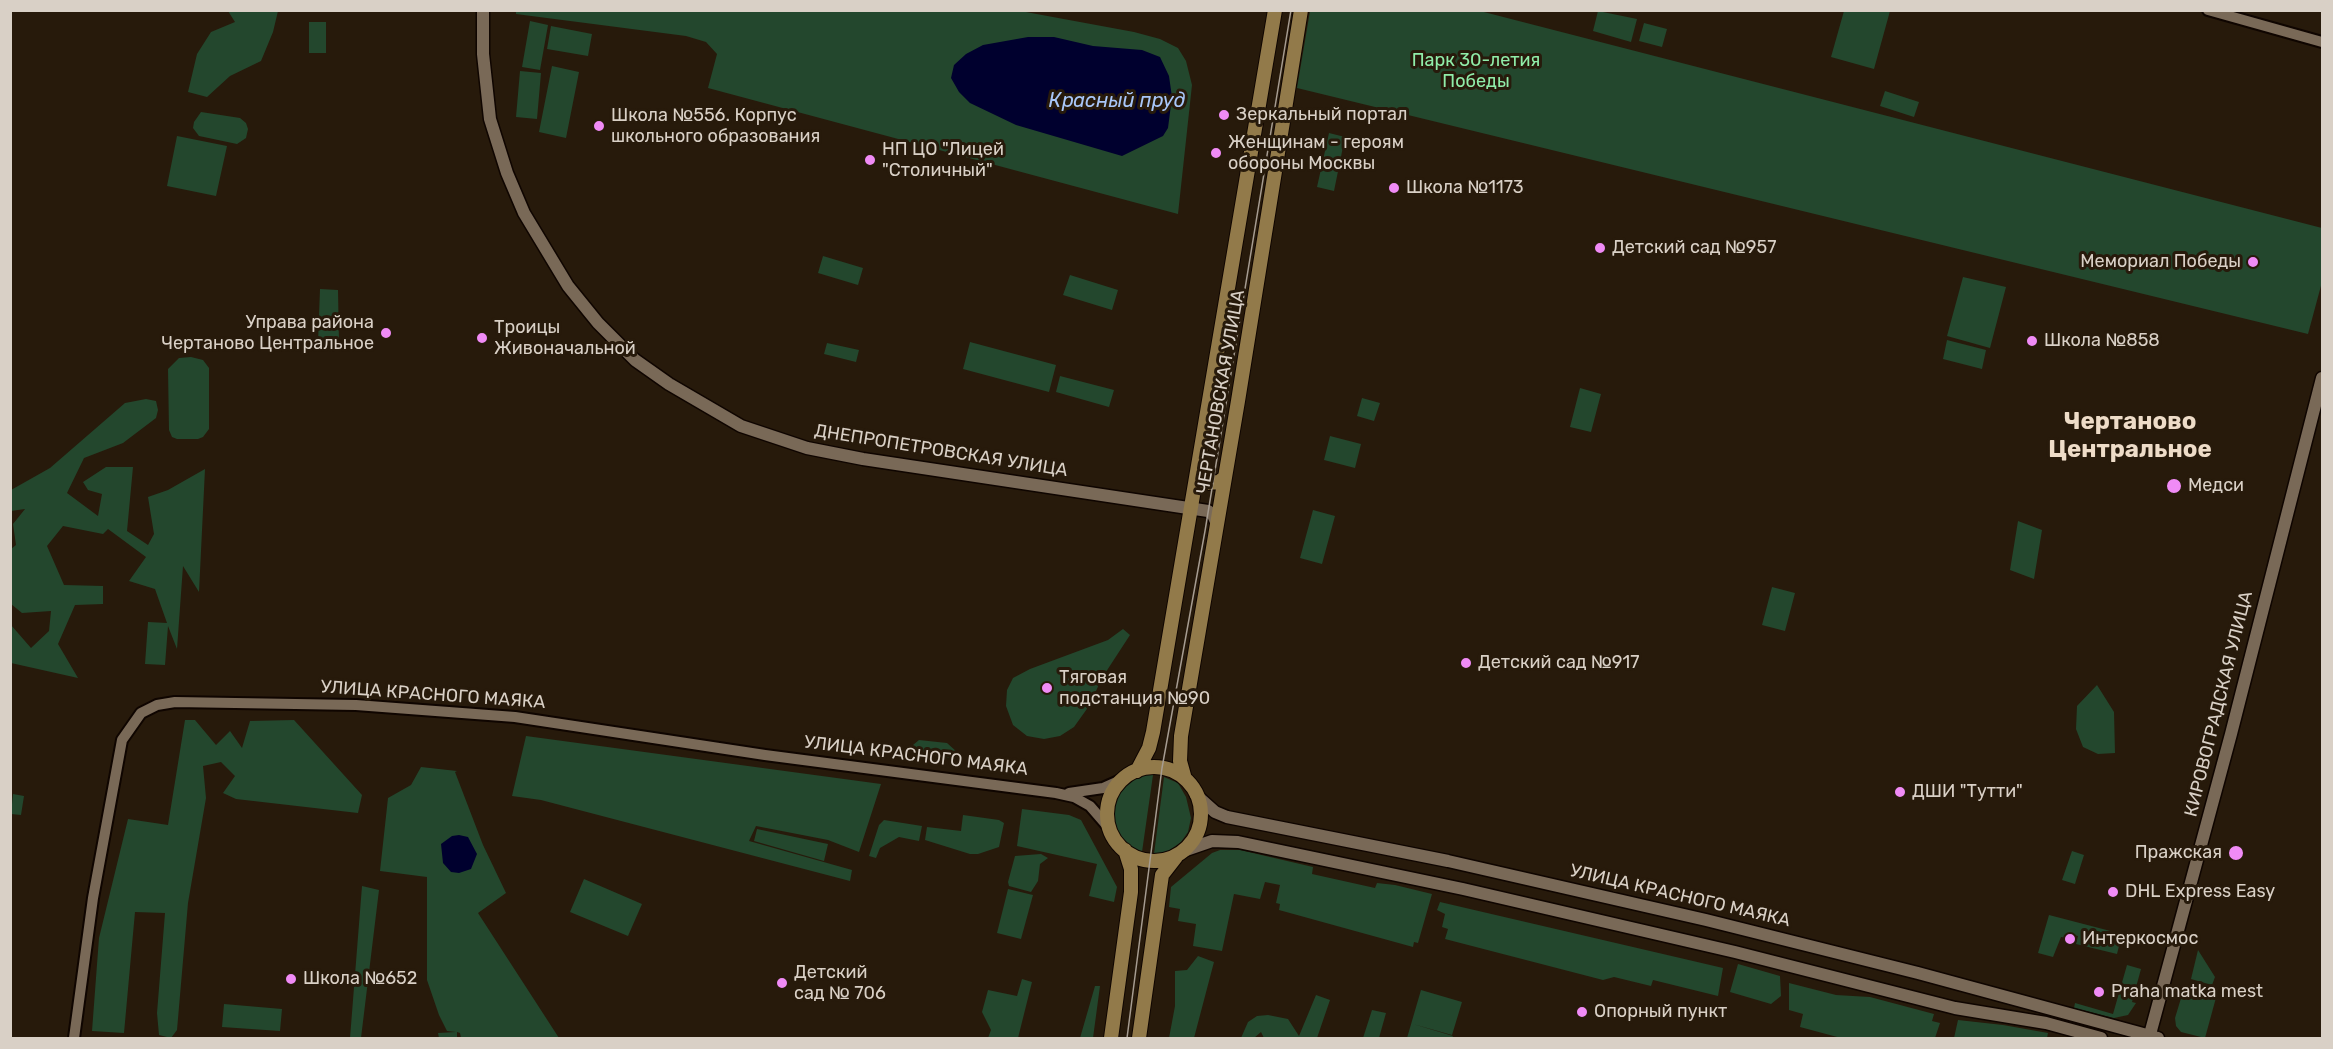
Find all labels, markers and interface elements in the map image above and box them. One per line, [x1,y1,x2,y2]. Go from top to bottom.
park label: Парк 30-летия Победы [1412,50,1540,92]
water label: Красный пруд [1048,89,1186,113]
place label: Зеркальный портал [1236,104,1407,126]
place label: Школа №556. Корпус школьного образования [611,105,820,148]
marker: Зеркальный портал [1217,108,1231,122]
marker: Школа №556. Корпус школьного образования [592,119,606,133]
place label: Женщинам - героям обороны Москвы [1228,132,1404,174]
place label: НП ЦО "Лицей "Столичный" [882,139,1004,182]
marker: Женщинам - героям обороны Москвы [1209,146,1223,160]
marker: НП ЦО "Лицей "Столичный" [863,153,877,167]
place label: Школа №1173 [1406,177,1524,199]
marker: Школа №1173 [1387,181,1401,195]
place label: Детский сад №957 [1612,237,1776,259]
marker: Детский сад №957 [1593,241,1607,255]
place label: Мемориал Победы [2080,251,2241,273]
marker: Мемориал Победы [2246,255,2260,269]
street label: ЧЕРТАНОВСКАЯ УЛИЦА [1192,288,1250,496]
place label: Управа района Чертаново Центральное [161,312,374,354]
place label: Троицы Живоначальной [494,317,636,360]
marker: Управа района Чертаново Центральное [379,326,393,340]
place label: Школа №858 [2044,330,2160,352]
marker: Троицы Живоначальной [475,331,489,345]
marker: Школа №858 [2025,334,2039,348]
district label: Чертаново Центральное [2048,408,2212,464]
street label: ДНЕПРОПЕТРОВСКАЯ УЛИЦА [813,420,1069,482]
place label: Медси [2188,475,2244,497]
marker: Медси [2165,477,2183,495]
street label: КИРОВОГРАДСКАЯ УЛИЦА [2180,589,2258,819]
place label: Детский сад №917 [1478,652,1639,674]
marker: Детский сад №917 [1459,656,1473,670]
place label: Тяговая подстанция №90 [1059,667,1210,710]
street label: УЛИЦА КРАСНОГО МАЯКА [320,676,546,714]
marker: Тяговая подстанция №90 [1040,681,1054,695]
street label: УЛИЦА КРАСНОГО МАЯКА [803,732,1029,780]
place label: ДШИ "Тутти" [1912,781,2023,803]
marker: ДШИ "Тутти" [1893,785,1907,799]
place label: Пражская [2135,842,2222,864]
marker: Пражская [2227,844,2245,862]
street label: УЛИЦА КРАСНОГО МАЯКА [1568,860,1792,932]
place label: DHL Express Easy [2125,881,2275,903]
marker: DHL Express Easy [2106,885,2120,899]
place label: Интеркосмос [2082,928,2198,950]
marker: Интеркосмос [2063,932,2077,946]
place label: Детский сад № 706 [794,962,886,1004]
place label: Школа №652 [303,968,417,990]
marker: Школа №652 [284,972,298,986]
marker: Детский сад № 706 [775,976,789,990]
place label: Praha matka mest [2111,981,2263,1003]
marker: Praha matka mest [2092,985,2106,999]
place label: Опорный пункт [1594,1001,1727,1023]
marker: Опорный пункт [1575,1005,1589,1019]

